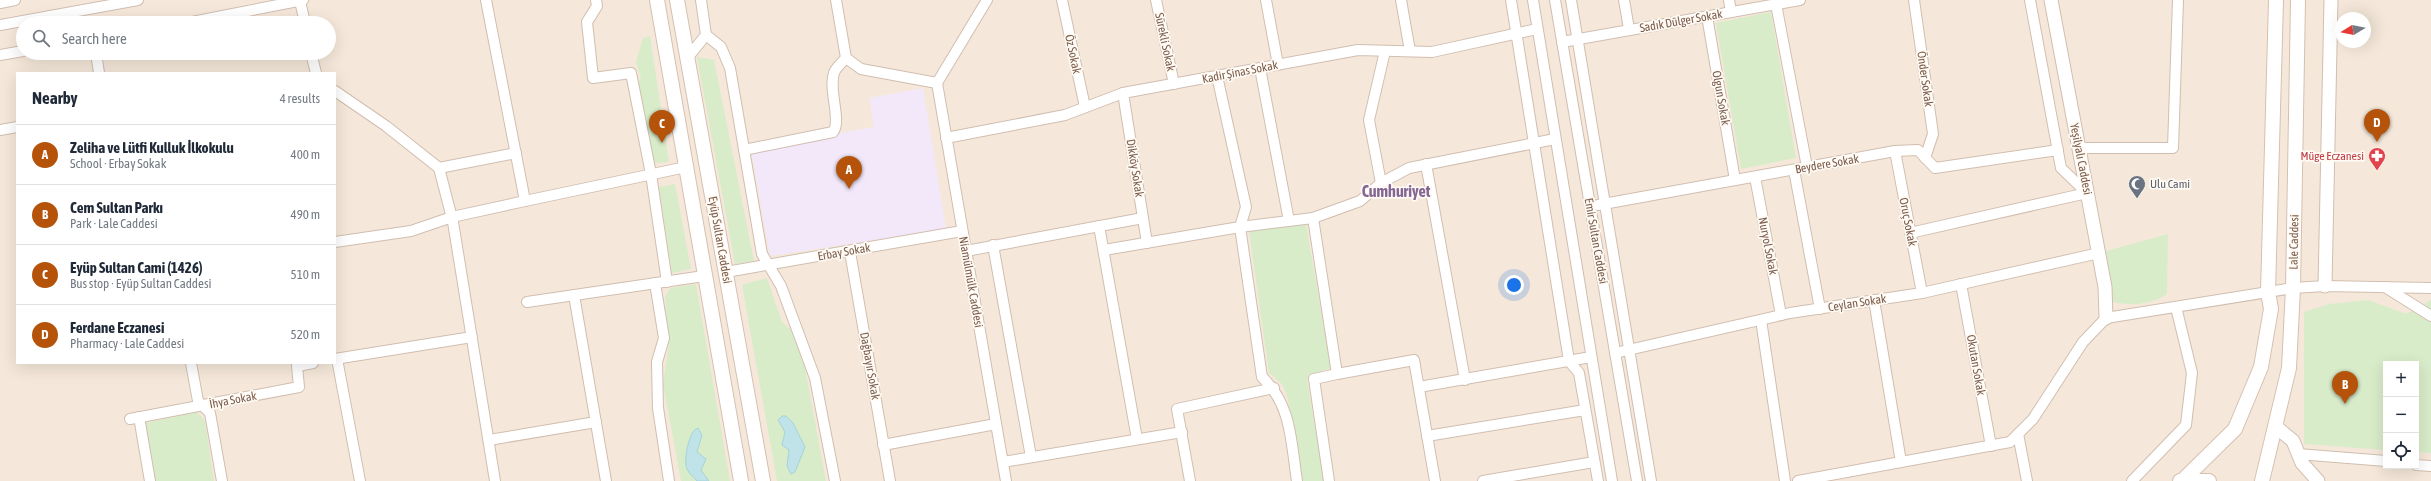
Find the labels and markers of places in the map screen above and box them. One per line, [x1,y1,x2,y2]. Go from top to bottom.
pin: D [2364,109,2390,142]
pin: C [649,110,675,143]
pharmacy icon: Müge Eczanesi [2367,146,2387,171]
place label: Müge Eczanesi [2300,149,2364,163]
pin: A [836,156,862,189]
mosque icon: Ulu Cami [2127,174,2147,199]
place label: Ulu Cami [2150,177,2190,191]
pin: B [2332,371,2358,404]

